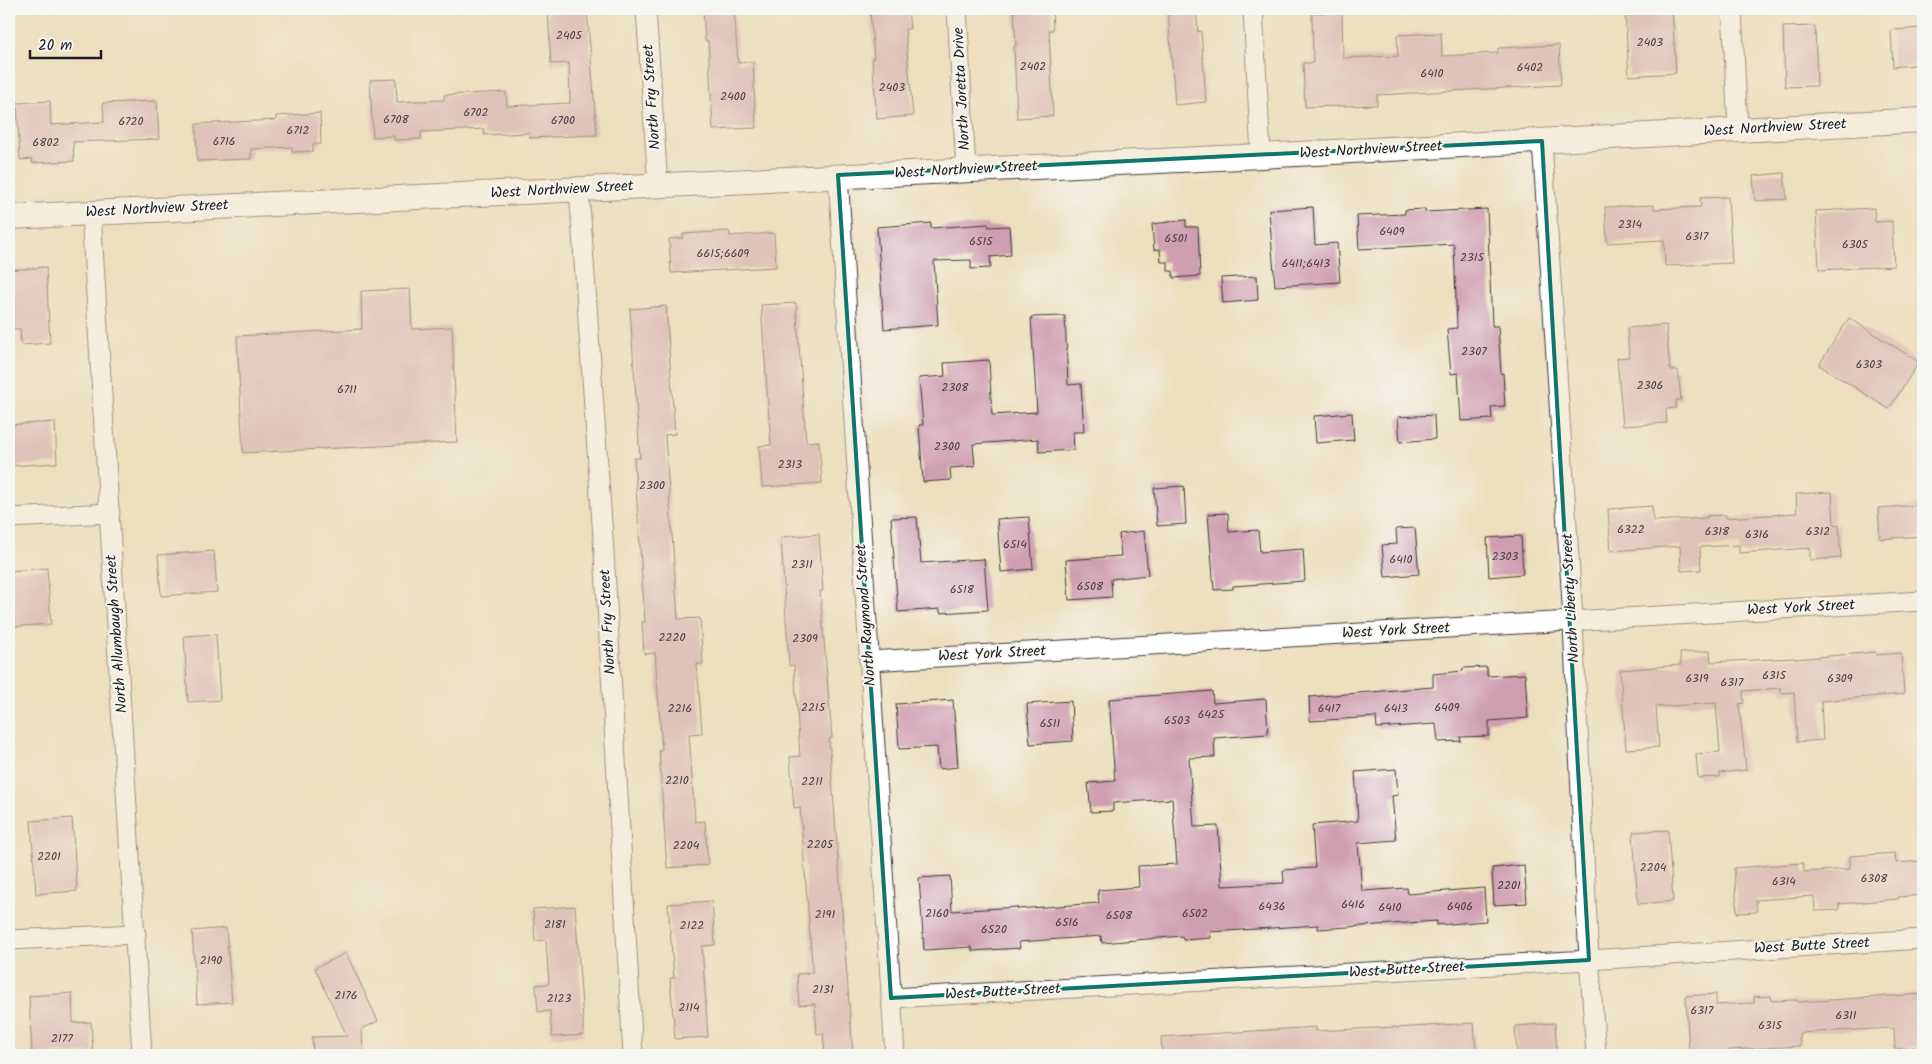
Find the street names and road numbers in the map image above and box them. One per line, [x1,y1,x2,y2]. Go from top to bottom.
street label: North Joretta Drive [947,27,977,151]
street label: North Fry Street [636,43,668,151]
street label: West Northview Street [1703,112,1847,144]
street label: West Northview Street [1299,134,1443,166]
street label: West Northview Street [894,154,1038,186]
street label: West Northview Street [490,174,634,206]
street label: West Northview Street [85,193,229,225]
street label: North Liberty Street [1556,532,1586,664]
street label: North Raymond Street [849,543,883,687]
street label: North Allumbaugh Street [99,554,135,714]
street label: North Fry Street [593,568,623,675]
street label: West York Street [1746,593,1856,623]
street label: West York Street [1341,616,1451,646]
street label: West York Street [937,639,1047,669]
street label: West Butte Street [1754,931,1871,961]
street label: West Butte Street [1349,955,1466,985]
street label: West Butte Street [945,977,1062,1007]

